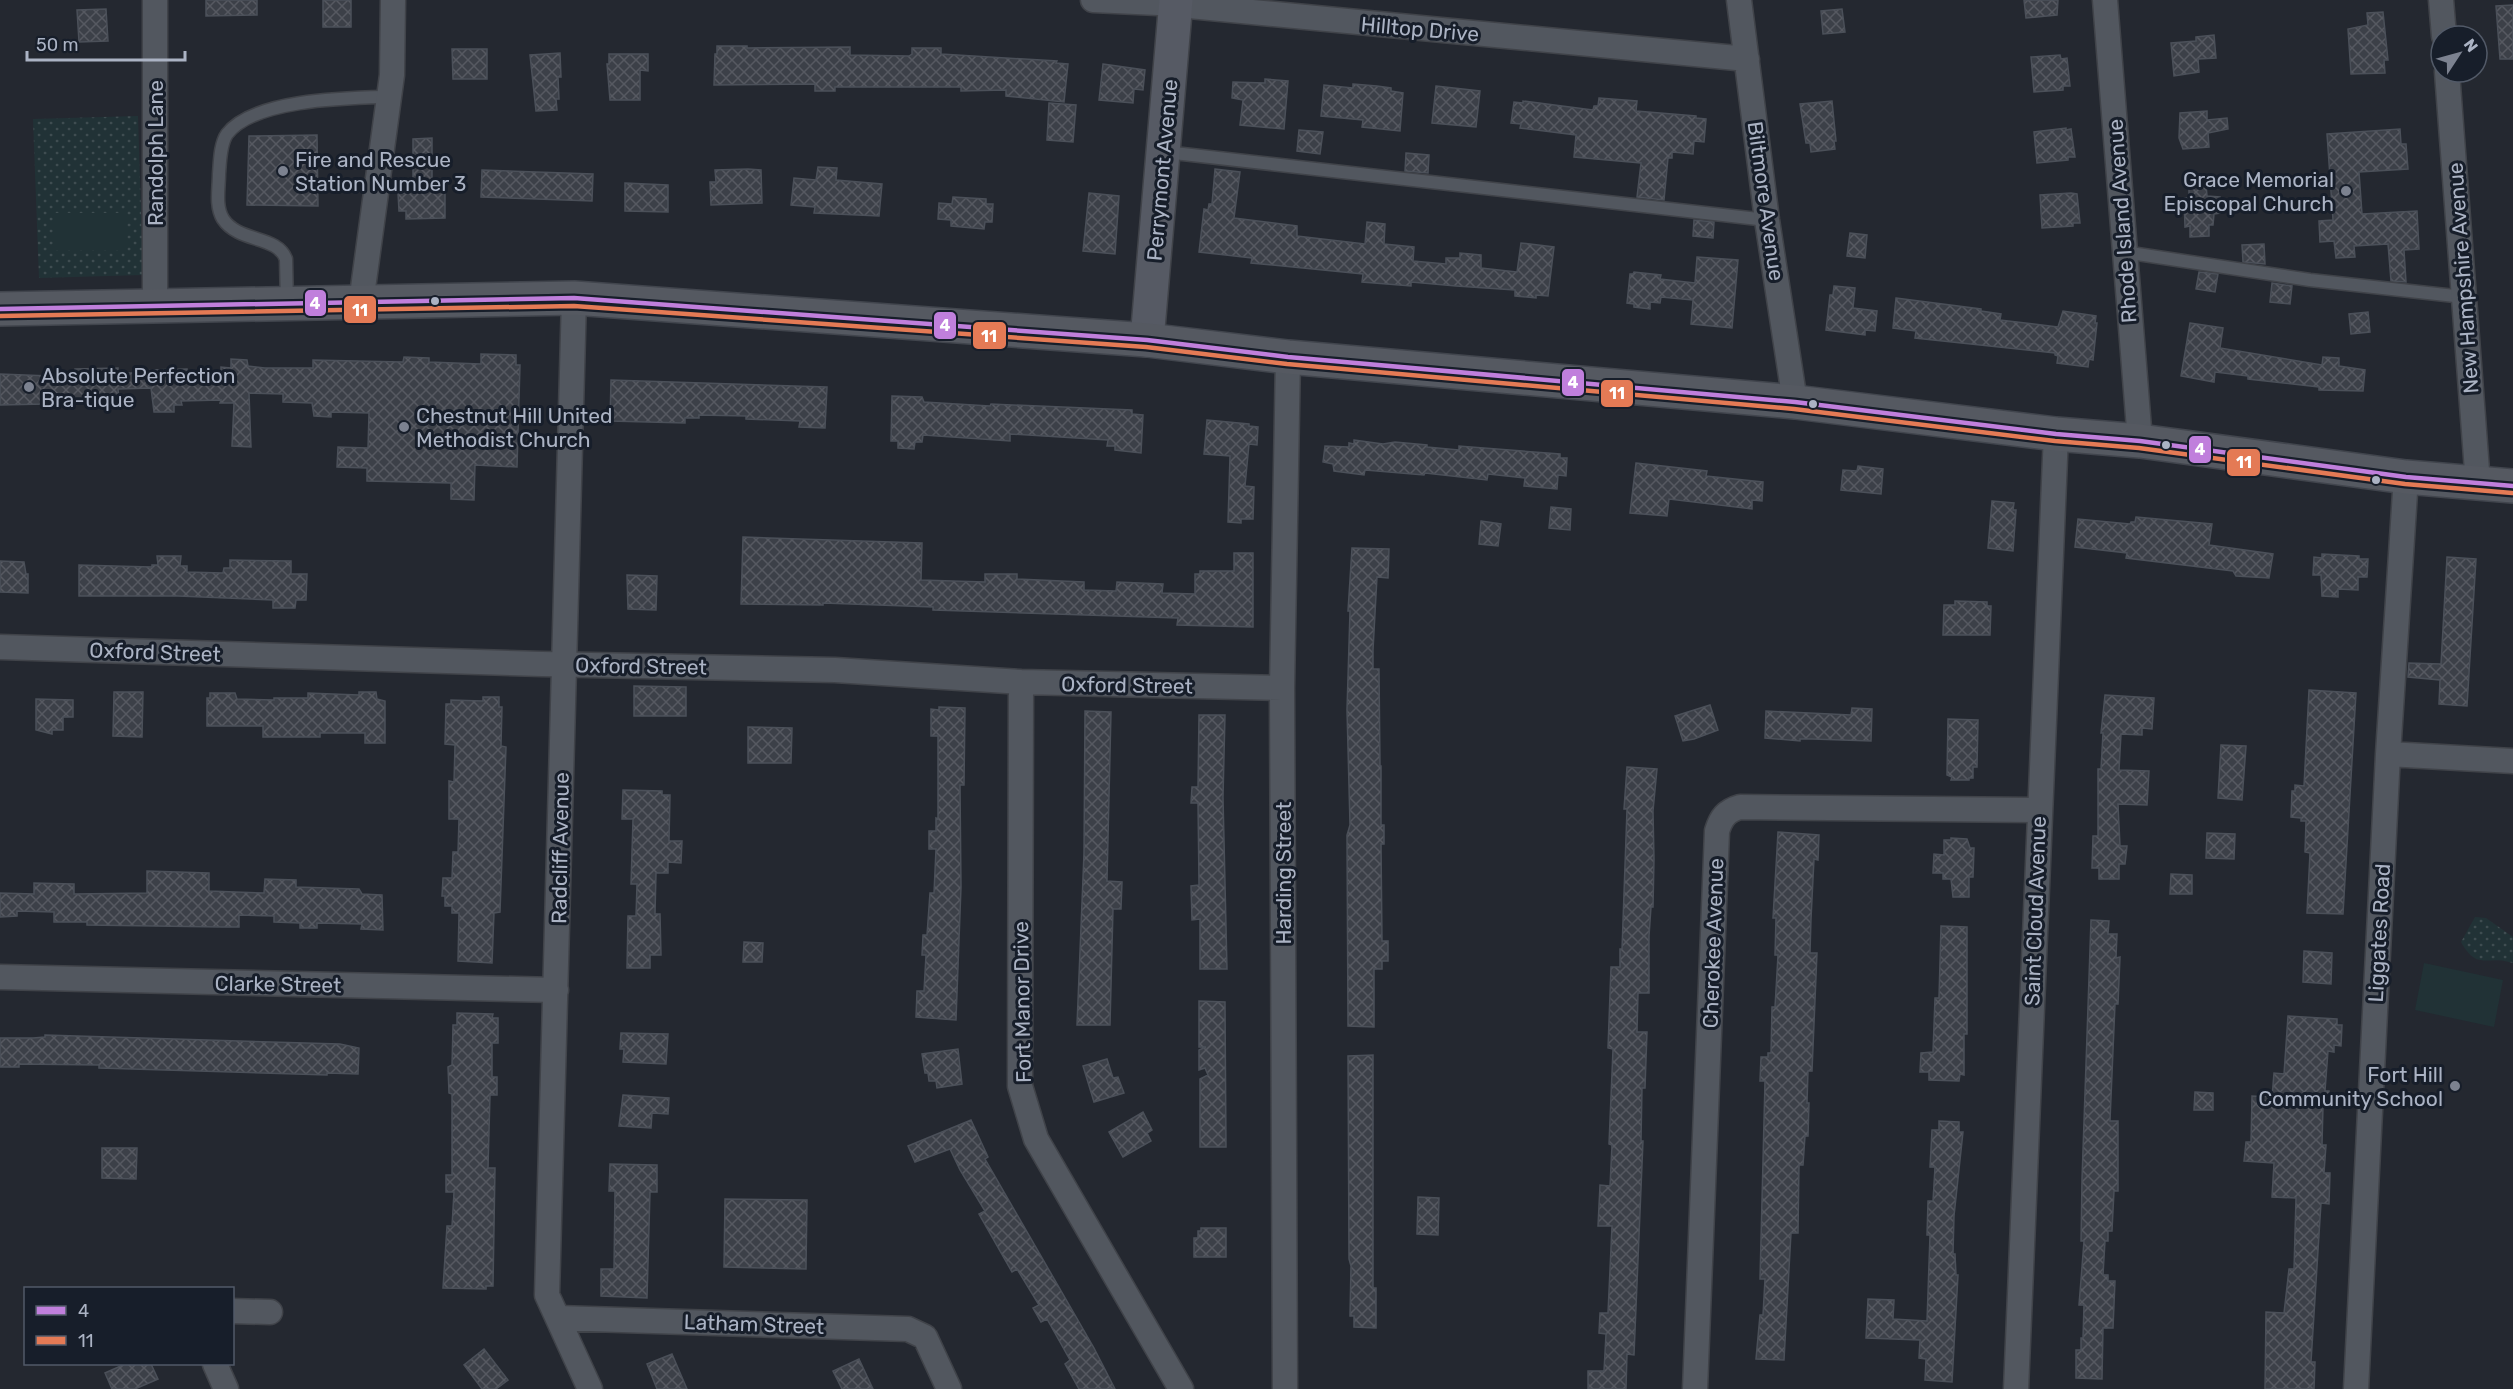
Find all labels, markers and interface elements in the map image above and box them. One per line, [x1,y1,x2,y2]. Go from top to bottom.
street label: Hilltop Drive [1360,11,1480,47]
scale bar [27,24,184,62]
north arrow [2429,24,2489,84]
text: 50 m [36,34,79,56]
text: N [2460,35,2482,56]
street label: Perrymont Avenue [1142,78,1182,262]
street label: Randolph Lane [143,80,168,226]
street label: Rhode Island Avenue [2102,118,2142,324]
street label: Biltmore Avenue [1742,120,1790,282]
place label: Fire and Rescue Station Number 3 [295,147,466,196]
street label: New Hampshire Avenue [2442,162,2484,394]
marker: Fire and Rescue Station Number 3 [276,164,290,178]
place label: Grace Memorial Episcopal Church [2163,167,2334,216]
marker: Grace Memorial Episcopal Church [2339,184,2353,198]
line badge: 4 [304,289,327,317]
text: 4 [310,294,321,313]
line badge: 11 [343,295,377,324]
unlabelled marker [429,295,441,307]
text: 11 [352,301,368,320]
line badge: 4 [933,311,957,340]
text: 4 [940,316,951,335]
line badge: 11 [972,321,1007,350]
text: 11 [981,327,997,346]
place label: Absolute Perfection Bra-tique [41,363,236,412]
line badge: 4 [1561,368,1585,397]
text: 4 [1568,373,1579,392]
line badge: 11 [1600,379,1634,408]
marker: Absolute Perfection Bra-tique [22,380,36,394]
text: 11 [1609,384,1625,403]
unlabelled marker [1807,398,1819,410]
place label: Chestnut Hill United Methodist Church [416,403,613,452]
marker: Chestnut Hill United Methodist Church [397,420,411,434]
line badge: 4 [2188,435,2212,464]
unlabelled marker [2160,439,2172,451]
text: 4 [2195,440,2206,459]
line badge: 11 [2226,448,2261,477]
text: 11 [2236,453,2252,472]
unlabelled marker [2370,474,2382,486]
street label: Oxford Street [89,637,221,667]
street label: Oxford Street [575,652,707,680]
street label: Oxford Street [1061,671,1193,699]
street label: Radcliff Avenue [546,772,574,924]
street label: Harding Street [1271,801,1296,945]
street label: Saint Cloud Avenue [2019,816,2051,1006]
street label: Cherokee Avenue [1698,857,1728,1029]
street label: Liggates Road [2363,863,2395,1003]
street label: Fort Manor Drive [1008,921,1036,1083]
street label: Clarke Street [214,970,342,998]
place label: Fort Hill Community School [2258,1062,2443,1111]
marker: Fort Hill Community School [2448,1079,2462,1093]
legend [24,1287,234,1365]
text: 4 [78,1300,89,1322]
street label: Latham Street [683,1309,825,1339]
text: 11 [78,1330,93,1352]

